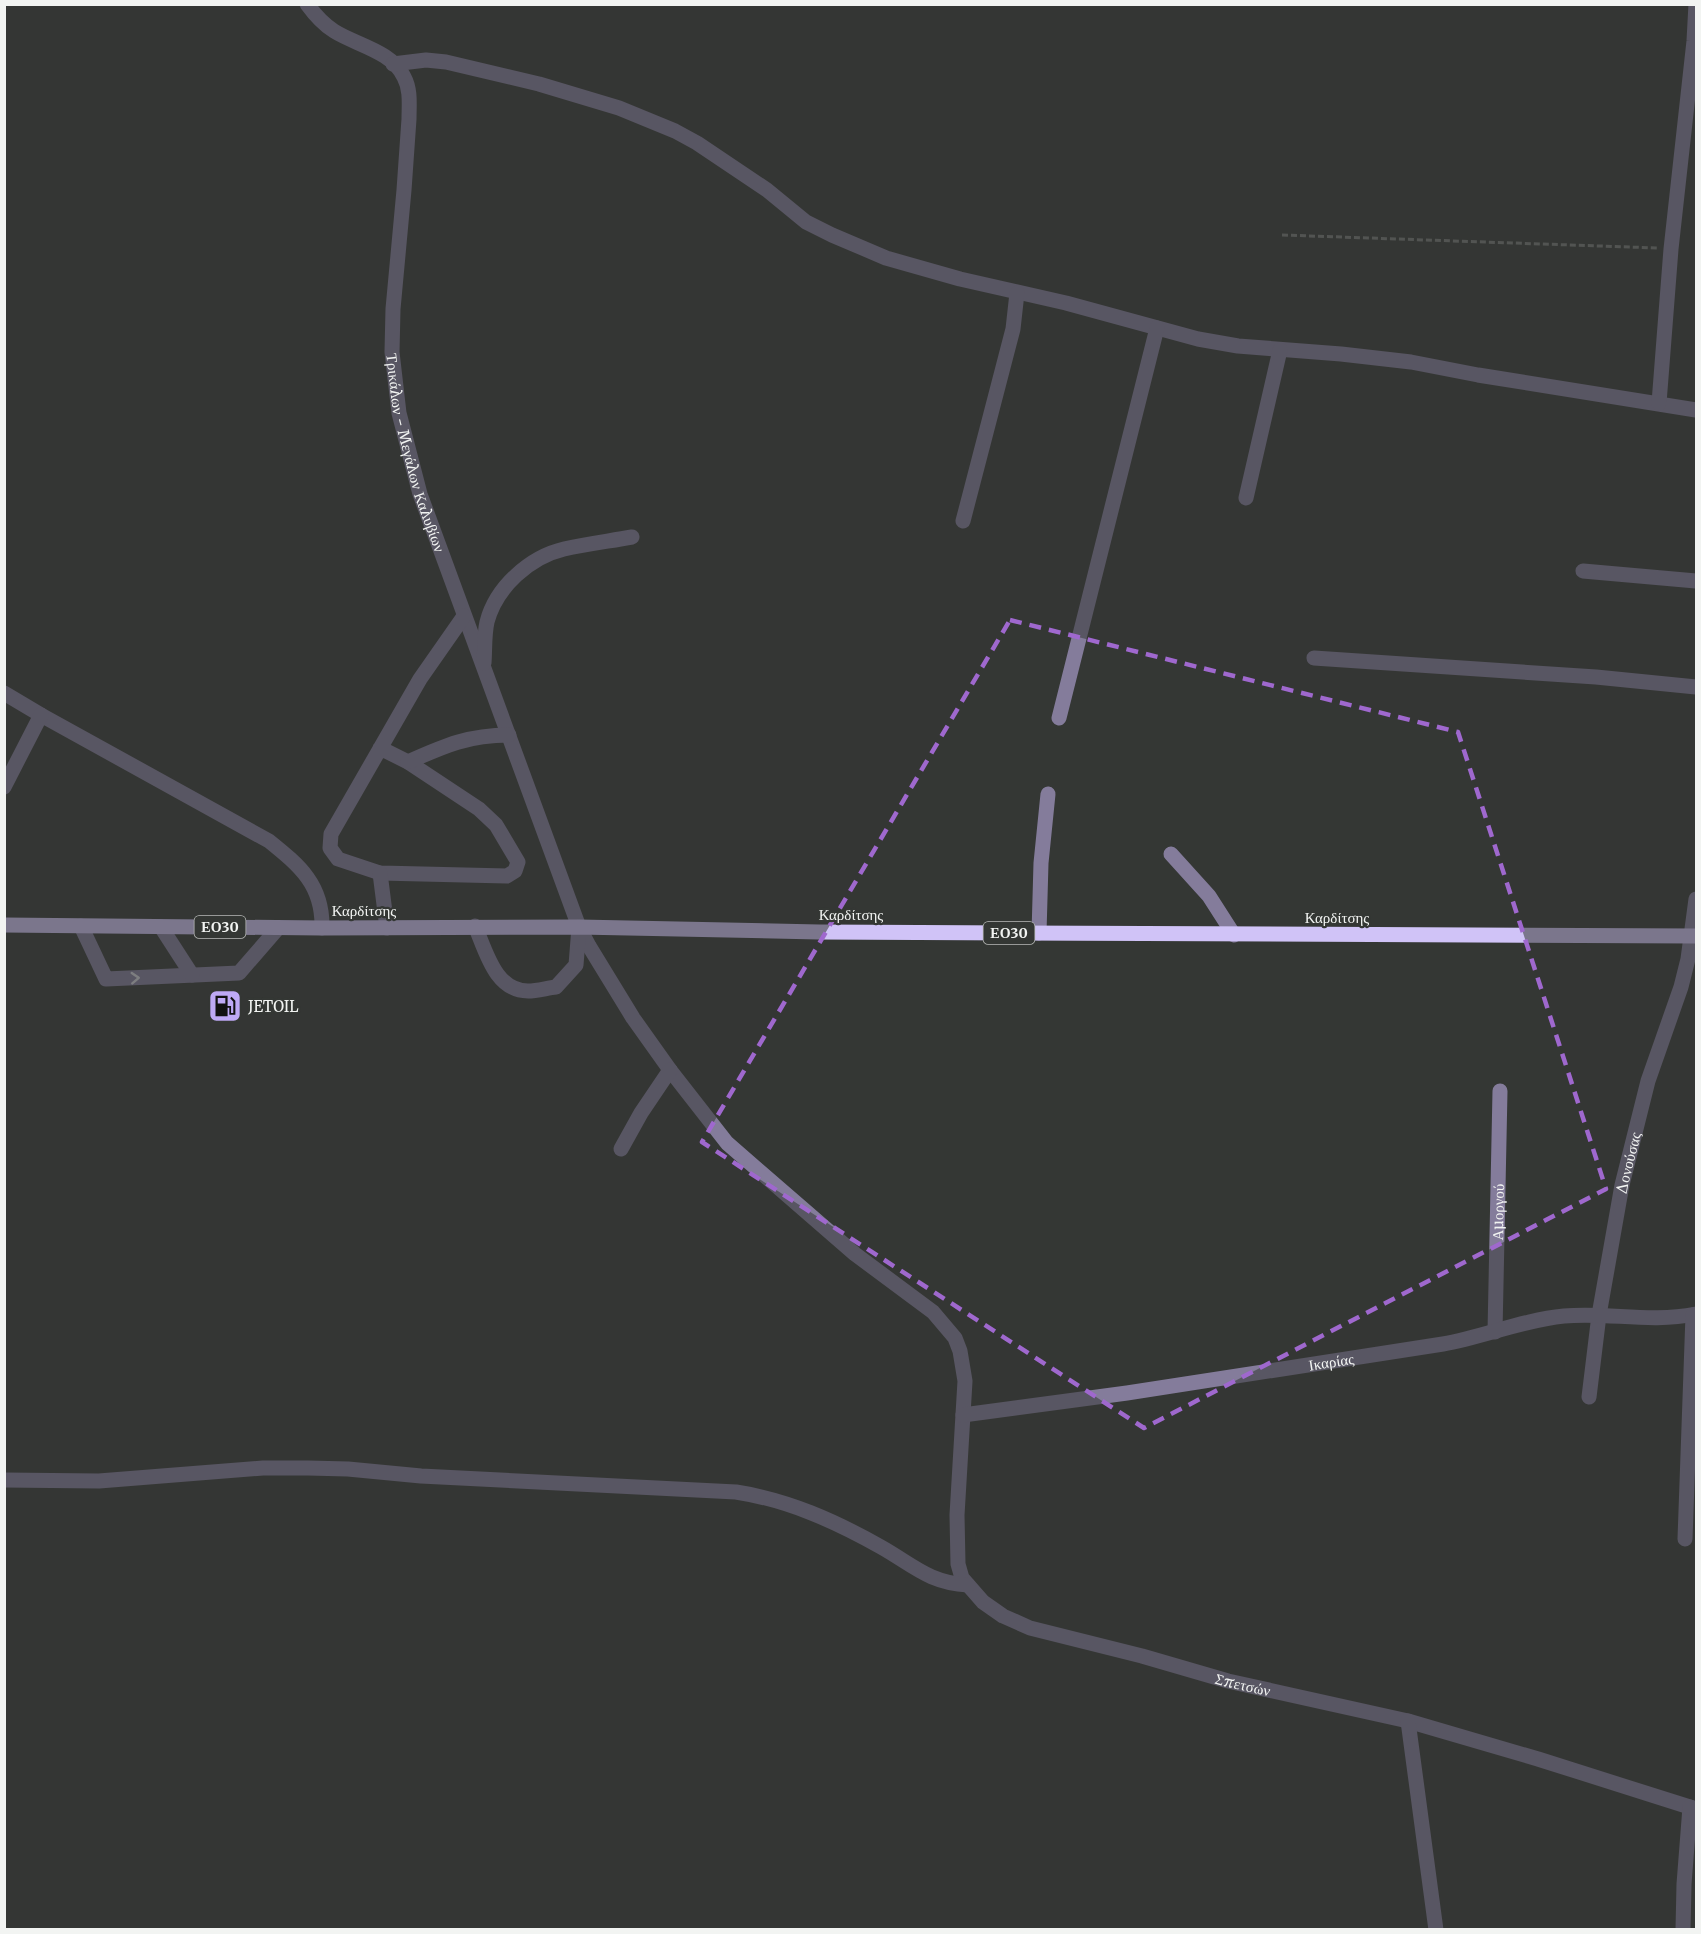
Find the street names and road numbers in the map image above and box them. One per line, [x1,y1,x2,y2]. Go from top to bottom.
street label: Τρικάλων - Μεγάλων Καλυβίων [383,352,450,555]
street label: Καρδίτσης [332,901,396,920]
street label: Καρδίτσης [819,905,883,924]
street label: Καρδίτσης [1305,908,1369,927]
road number: ΕΟ30 [194,916,246,938]
road number: ΕΟ30 [984,922,1034,944]
street label: Δονούσας [1611,1130,1644,1196]
street label: Αμοργού [1487,1183,1508,1241]
street label: Ικαρίας [1307,1348,1355,1374]
street label: Σπετσών [1213,1668,1273,1700]

